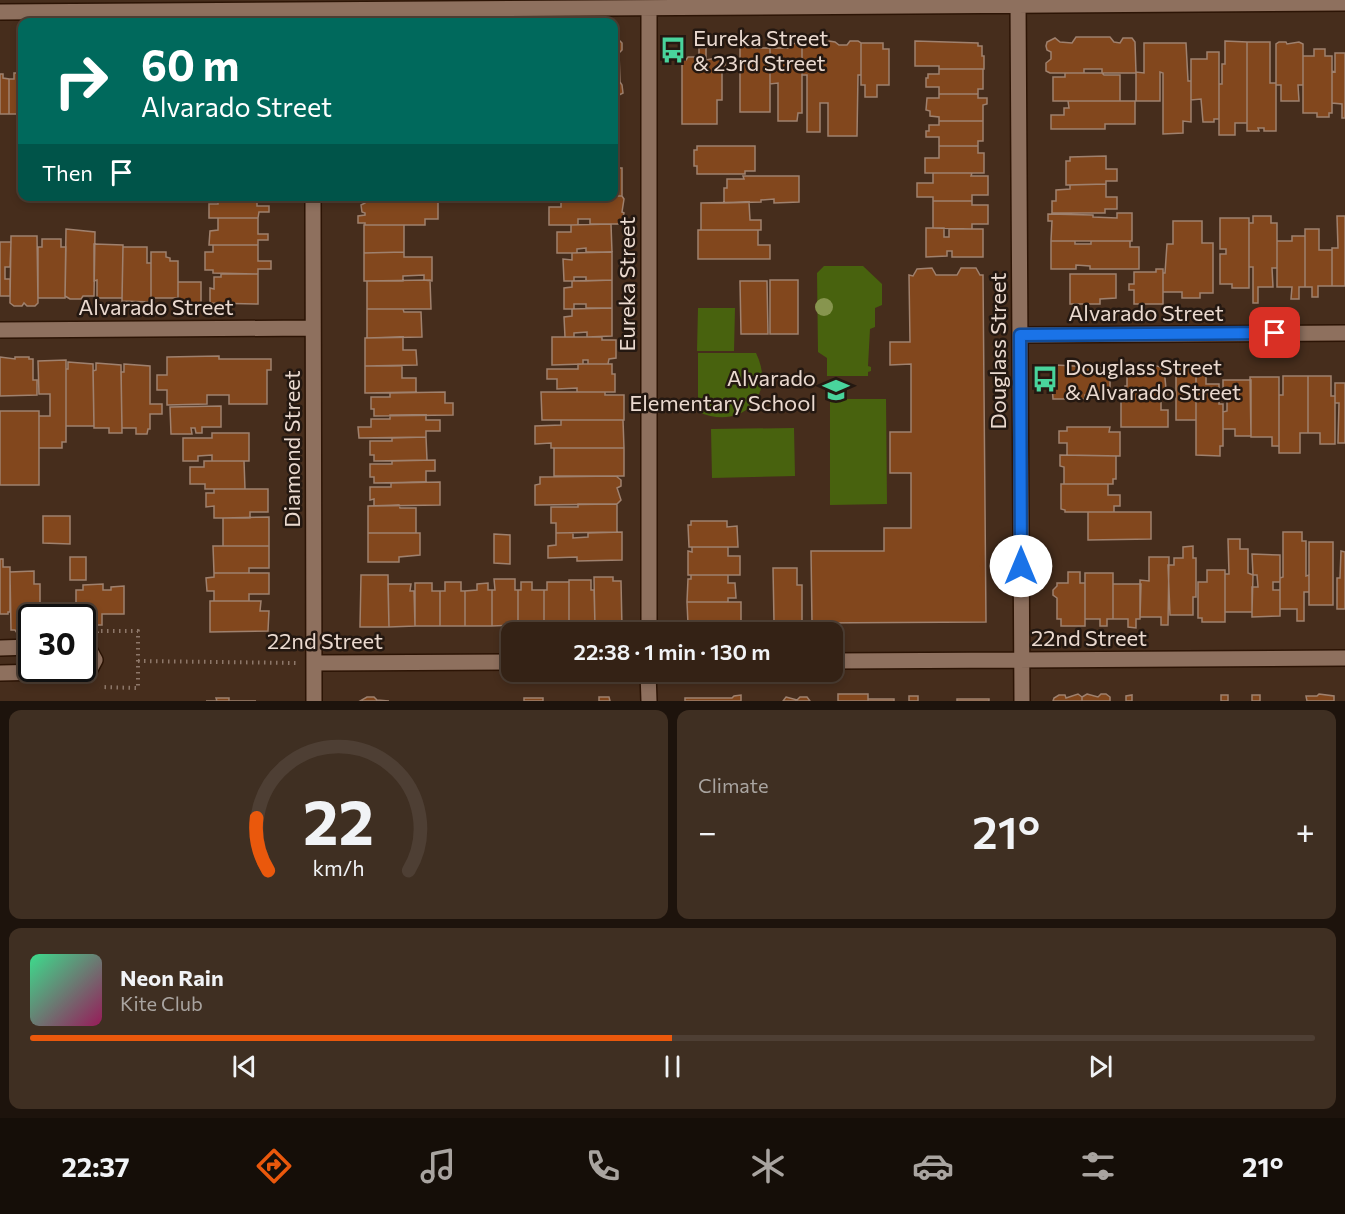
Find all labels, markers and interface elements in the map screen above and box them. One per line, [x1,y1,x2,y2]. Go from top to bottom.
place label: Eureka Street & 23rd Street [693,24,828,76]
bus stop icon: Eureka Street & 23rd Street [658,35,688,65]
text: 60 m [141,38,240,90]
icon: right [42,42,120,120]
text: Alvarado Street [141,90,332,123]
icon: arrive [105,156,138,189]
text: Then [42,159,93,186]
street label: Eureka Street [613,216,640,352]
street label: Douglass Street [984,272,1011,430]
street label: Alvarado Street [78,293,234,320]
street label: Alvarado Street [1068,299,1224,326]
pin [1249,307,1300,358]
icon: arrive [1258,316,1291,349]
place label: Douglass Street & Alvarado Street [1065,353,1241,405]
place label: Alvarado Elementary School [629,364,816,416]
bus stop icon: Douglass Street & Alvarado Street [1030,364,1060,394]
street label: Diamond Street [278,370,305,528]
school or university icon: Alvarado Elementary School [821,375,851,405]
position arrow [989,534,1053,598]
speed limit sign: 30 [18,604,96,682]
street label: 22nd Street [1031,624,1147,651]
street label: 22nd Street [267,627,383,654]
text: 22:38 · 1 min · 130 m [574,638,770,665]
text: Climate [698,773,768,797]
text: 22 [303,782,374,858]
text: 21° [972,803,1040,858]
text: − [698,810,717,851]
text: + [1296,810,1315,851]
text: km/h [312,855,365,881]
text: Neon Rain [120,964,224,991]
text: Kite Club [120,991,203,1015]
icon: previous [228,1050,261,1083]
icon: pause [656,1050,689,1083]
icon: next [1084,1050,1117,1083]
icon: directions [253,1145,295,1187]
icon: music [417,1145,459,1187]
icon: phone [582,1145,624,1187]
icon: climate [747,1145,789,1187]
icon: car [912,1145,954,1187]
icon: filters [1077,1145,1119,1187]
text: 22:37 [61,1150,130,1183]
text: 21° [1242,1150,1283,1183]

